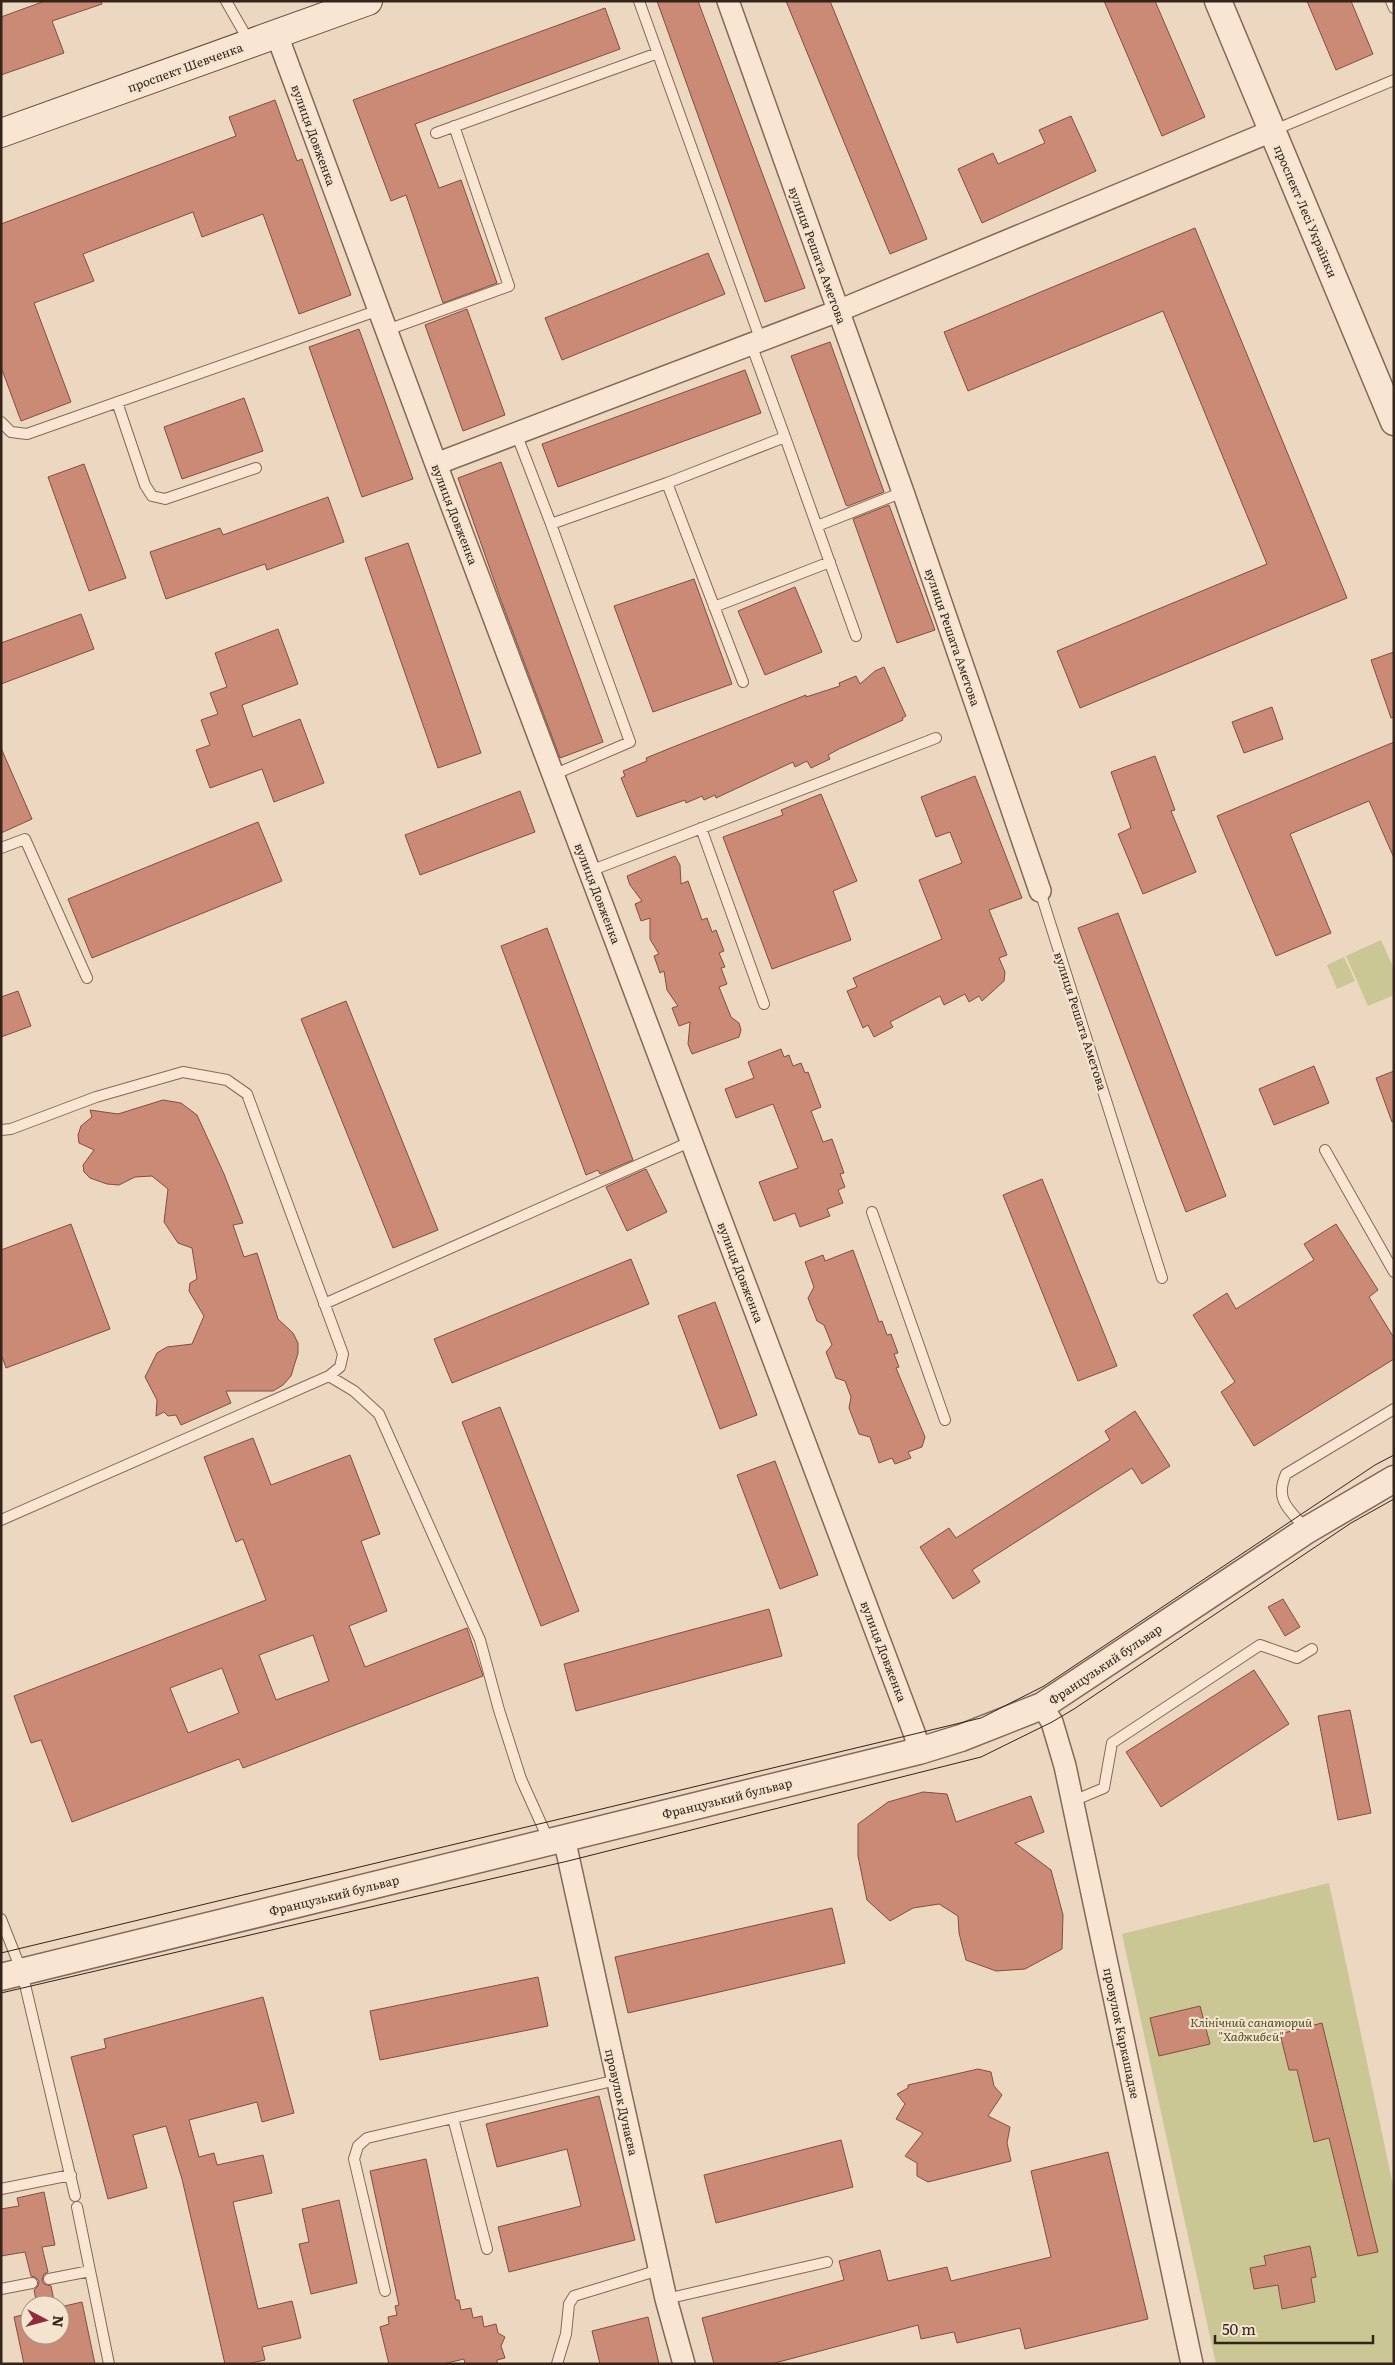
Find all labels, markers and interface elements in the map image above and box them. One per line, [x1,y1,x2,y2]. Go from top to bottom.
street label: проспект Шевченка [125,38,246,96]
street label: вулиця Довженка [287,82,341,189]
street label: проспект Лесі Українки [1270,142,1342,280]
street label: вулиця Решата Аметова [785,184,851,327]
street label: вулиця Довженка [427,461,483,568]
street label: вулиця Решата Аметова [921,566,985,709]
street label: вулиця Довженка [570,840,626,947]
street label: вулиця Решата Аметова [1050,949,1112,1093]
street label: вулиця Довженка [713,1219,769,1326]
street label: вулиця Довженка [856,1598,912,1705]
street label: Французький бульвар [1045,1619,1165,1709]
street label: Французький бульвар [660,1773,794,1823]
street label: Французький бульвар [267,1870,401,1920]
street label: провулок Каркашадзе [1099,1966,1145,2100]
park label: Клінічний санаторий "Хаджибєй" [1190,2013,1313,2045]
street label: провулок Дунаєва [601,2047,643,2158]
north arrow [20,2295,70,2345]
scale bar [1215,2312,1372,2344]
text: N [48,2315,69,2329]
text: 50 m [1222,2317,1256,2340]

